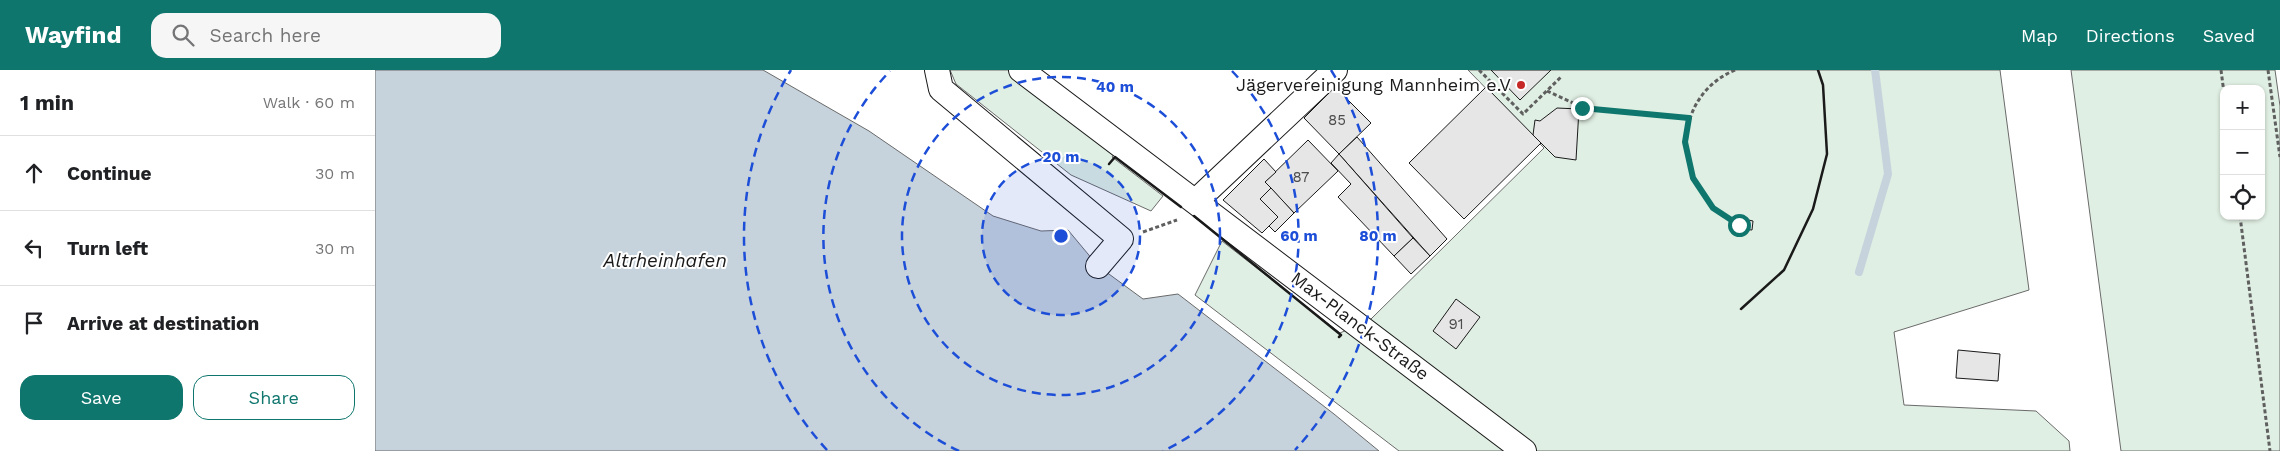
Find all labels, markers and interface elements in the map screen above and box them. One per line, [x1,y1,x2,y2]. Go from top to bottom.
search box [151,13,501,58]
text: Wayfind [25,21,121,49]
icon: search [169,21,197,49]
text: Search here [209,24,321,47]
text: Map [2021,25,2058,46]
text: Directions [2086,25,2175,46]
text: Saved [2203,25,2255,46]
place label: Jägervereinigung Mannheim e.V [1236,74,1511,95]
text: 40 m [1096,78,1134,96]
marker: Jägervereinigung Mannheim e.V [1515,79,1527,91]
map controls [2220,85,2265,220]
button: + [2220,85,2265,130]
text: 1 min [20,90,74,115]
text: Walk · 60 m [263,93,355,112]
route end [1571,97,1594,120]
house number: 85 [1328,111,1346,129]
button: − [2220,130,2265,175]
text: 20 m [1042,148,1080,166]
icon: ahead [20,159,48,187]
text: Continue [67,162,151,185]
text: 30 m [315,164,355,183]
house number: 87 [1292,168,1310,186]
button: locate [2220,175,2265,220]
route start [1728,214,1751,237]
centre of rings [1052,227,1070,245]
text: 60 m [1280,227,1318,245]
text: 80 m [1359,227,1397,245]
icon: left [20,234,48,262]
text: Turn left [67,237,148,260]
text: 30 m [315,239,355,258]
water label: Altrheinhafen [602,249,727,272]
street label: Max-Planck-Straße [1287,267,1433,384]
icon: arrive [20,309,48,337]
text: Arrive at destination [67,312,259,335]
house number: 91 [1448,315,1464,333]
button: Save [20,375,183,420]
button: Share [193,375,355,420]

